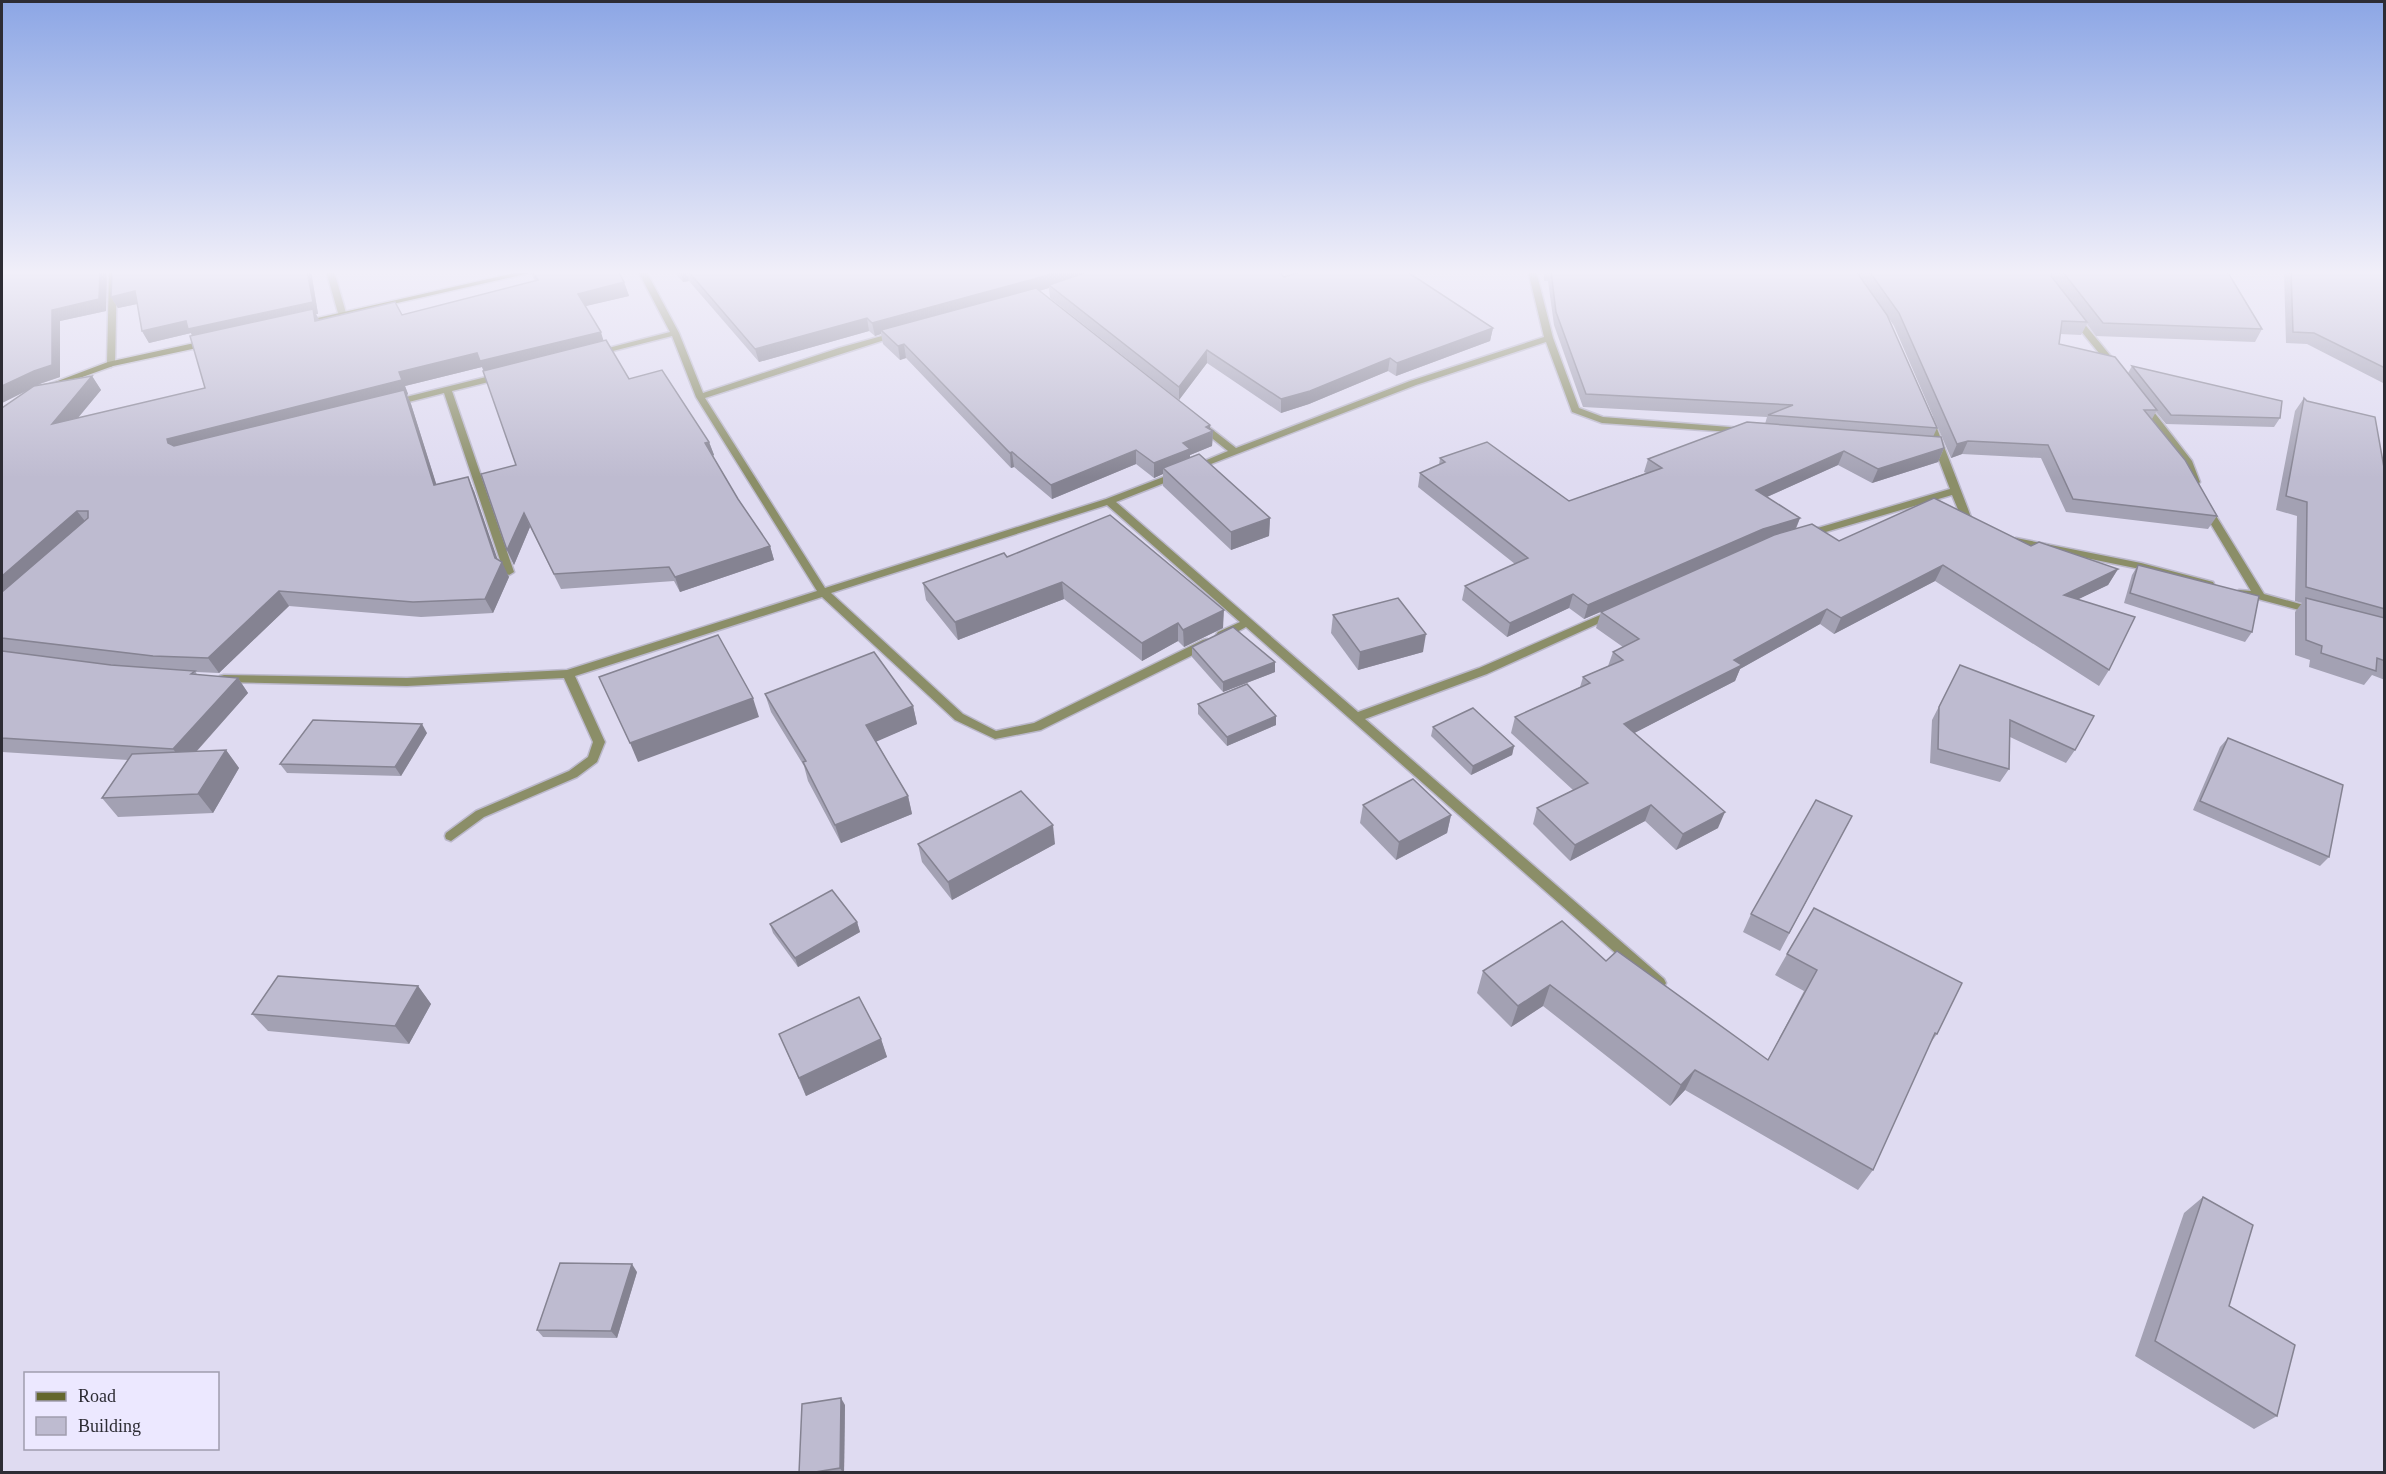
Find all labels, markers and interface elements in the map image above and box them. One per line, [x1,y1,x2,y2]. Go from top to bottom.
legend [24,1372,219,1450]
text: Road [78,1386,116,1406]
text: Building [78,1416,141,1436]

